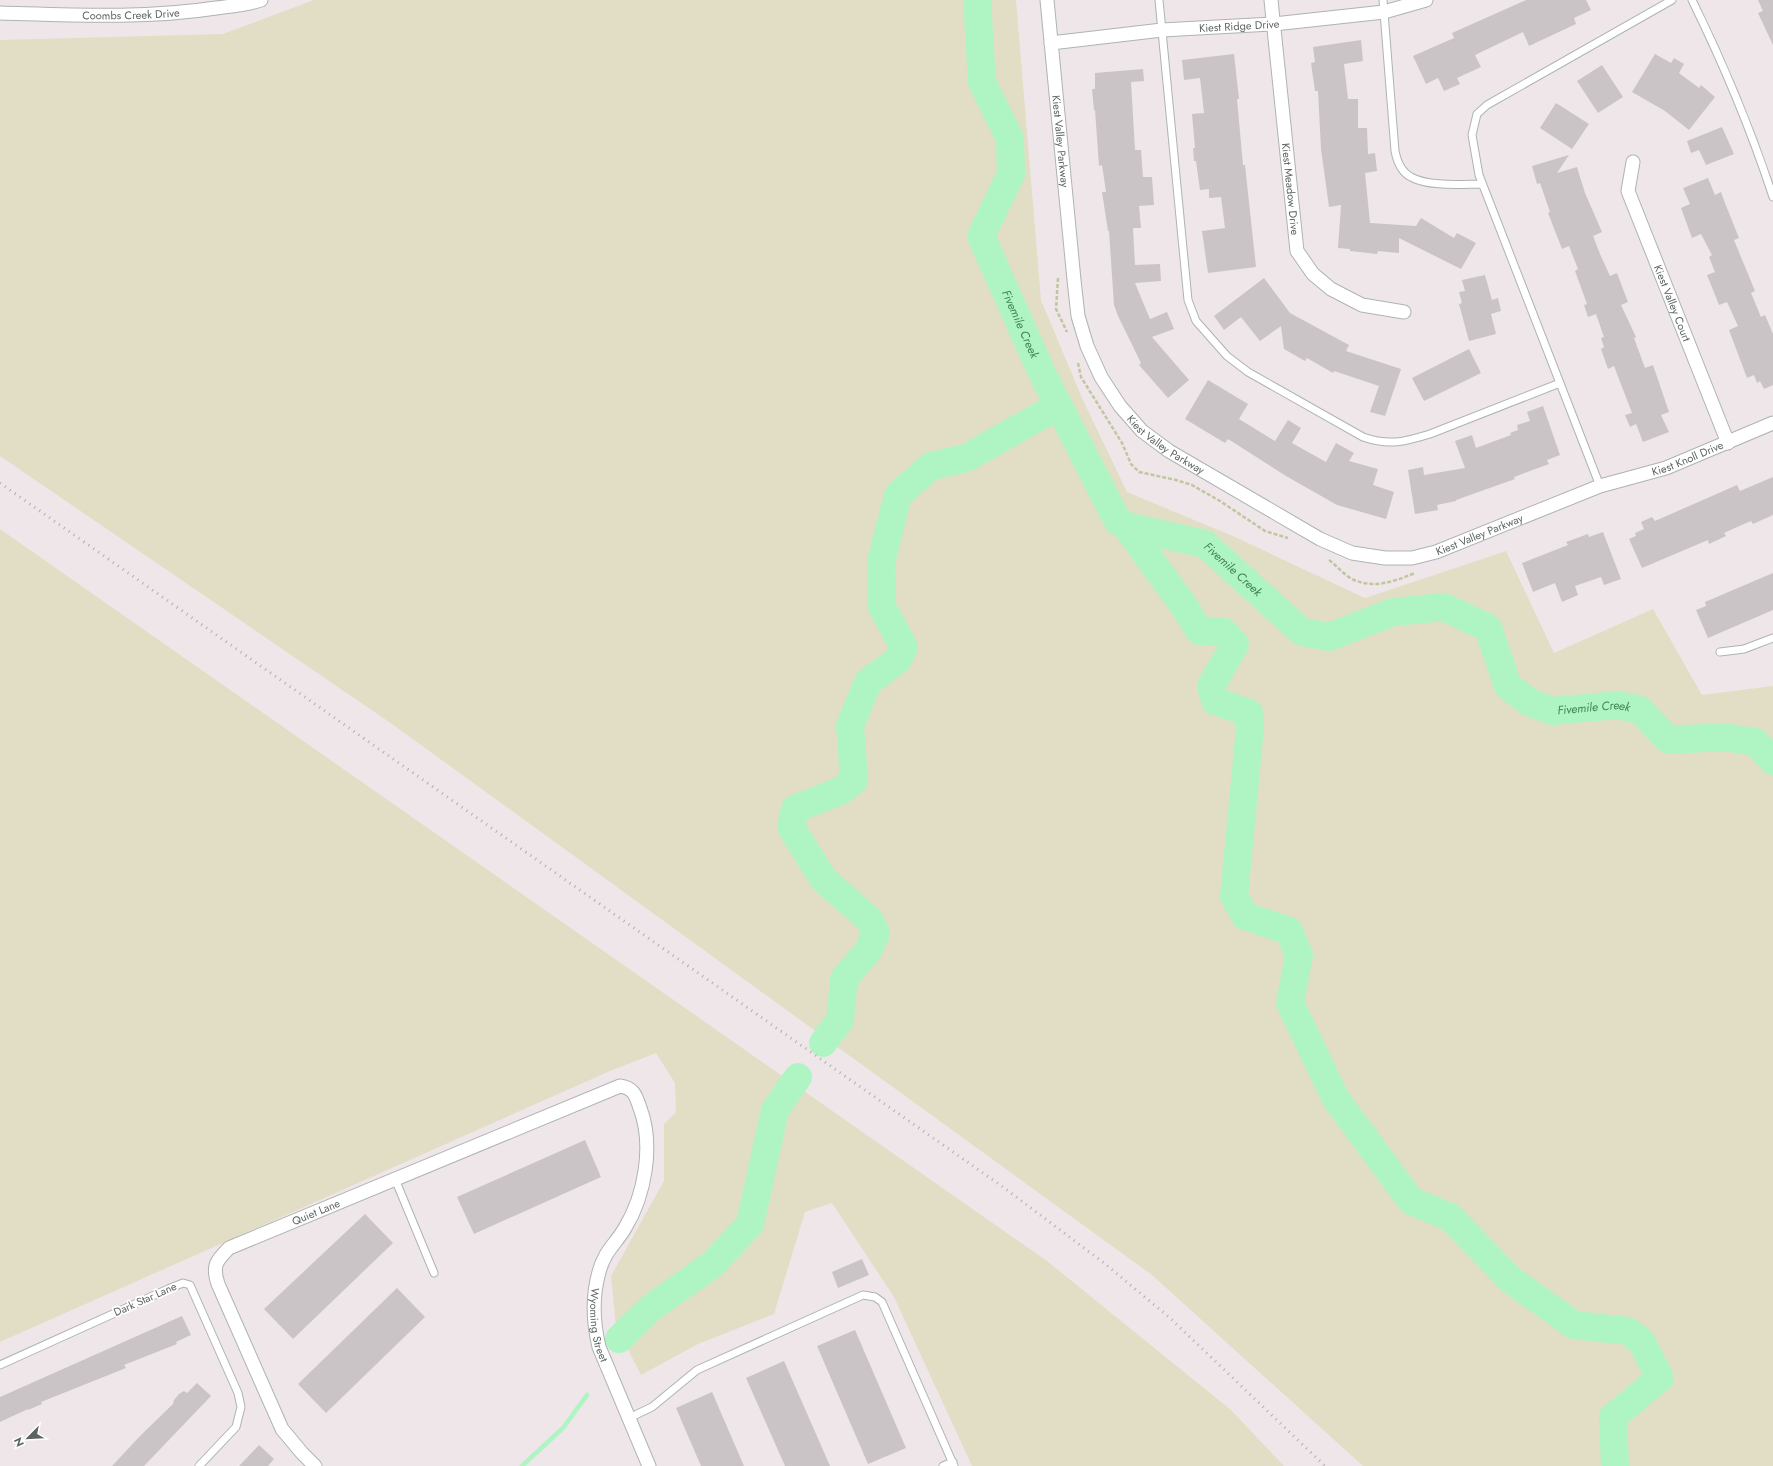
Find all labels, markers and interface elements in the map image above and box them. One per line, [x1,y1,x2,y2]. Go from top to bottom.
street label: Coombs Creek Drive [82,4,181,23]
street label: Kiest Ridge Drive [1199,15,1280,36]
street label: Kiest Valley Parkway [1048,94,1073,188]
street label: Kiest Meadow Drive [1278,142,1303,236]
street label: Kiest Valley Court [1650,262,1695,344]
water label: Fivemile Creek [997,287,1044,362]
street label: Kiest Valley Parkway [1123,411,1208,478]
street label: Kiest Knoll Drive [1650,437,1726,480]
street label: Kiest Valley Parkway [1433,510,1526,559]
water label: Fivemile Creek [1200,538,1267,601]
water label: Fivemile Creek [1557,696,1633,719]
street label: Quiet Lane [289,1195,343,1229]
street label: Dark Star Lane [111,1278,179,1320]
street label: Wyoming Street [586,1287,612,1364]
north arrow [8,1418,48,1458]
text: N [10,1435,28,1449]

